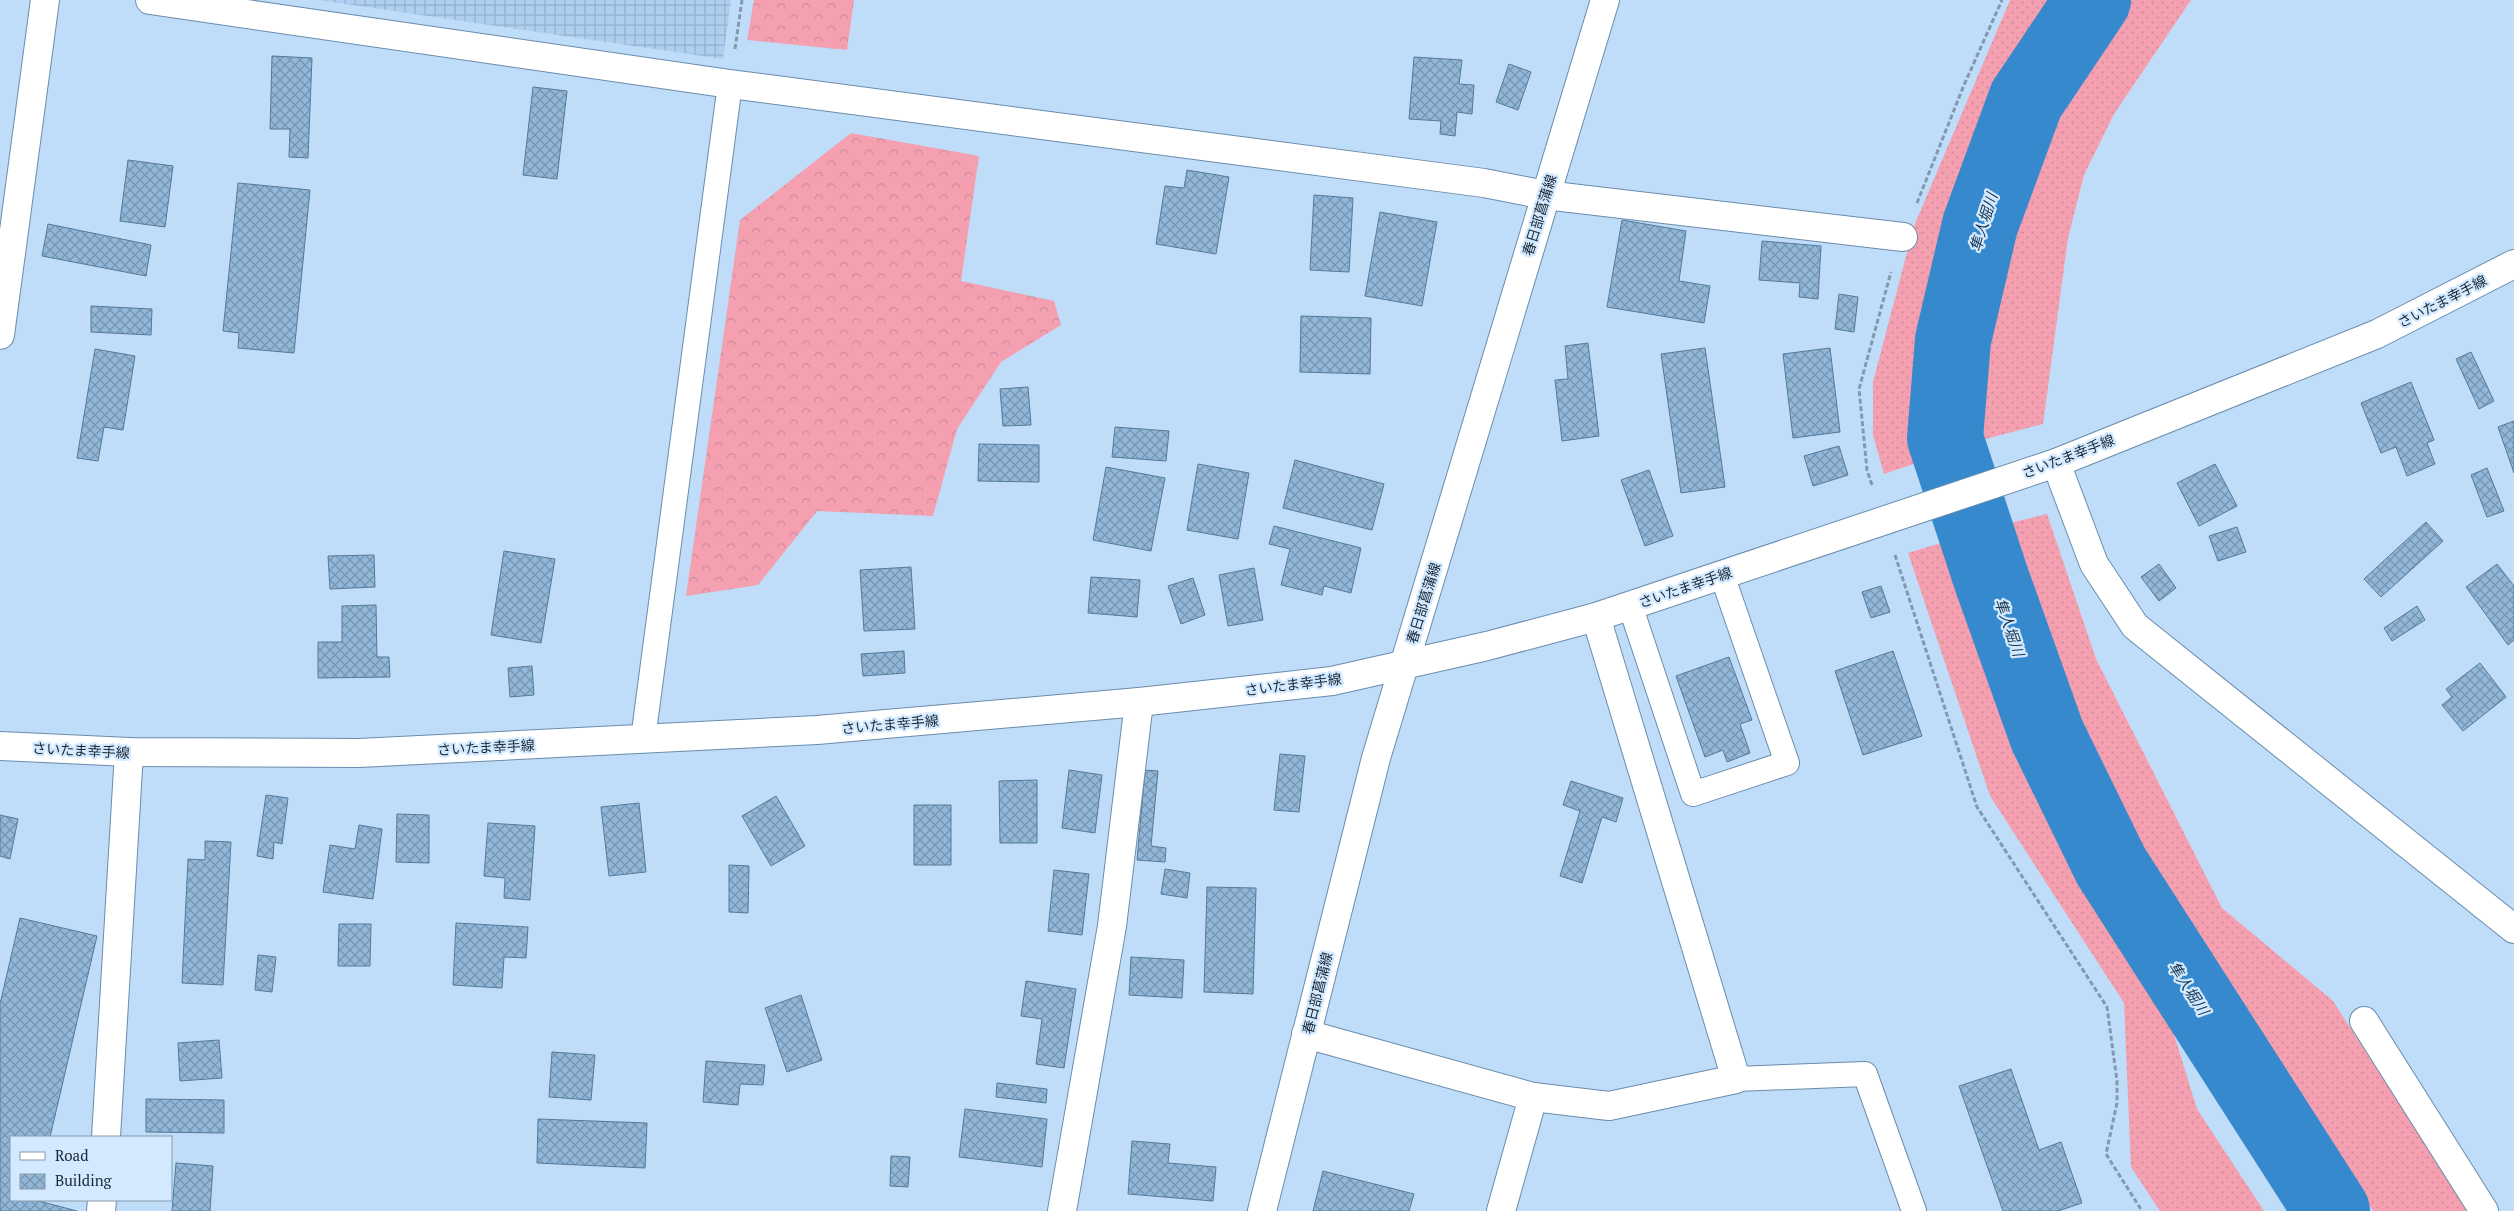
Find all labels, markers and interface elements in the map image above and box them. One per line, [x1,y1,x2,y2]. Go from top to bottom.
street label: 春日部菖蒲線 [1518,172,1560,258]
water label: 隼人堀川 [1965,188,2002,254]
street label: さいたま幸手線 [2394,270,2490,332]
street label: さいたま幸手線 [2019,430,2117,482]
street label: 春日部菖蒲線 [1402,560,1444,646]
street label: さいたま幸手線 [1636,562,1734,612]
water label: 隼人堀川 [1991,595,2030,661]
street label: さいたま幸手線 [1243,669,1343,699]
street label: さいたま幸手線 [841,710,939,738]
street label: さいたま幸手線 [437,735,535,759]
street label: さいたま幸手線 [32,738,130,762]
street label: 春日部菖蒲線 [1298,950,1336,1036]
water label: 隼人堀川 [2164,957,2215,1020]
legend [10,1136,172,1201]
text: Road [55,1145,88,1165]
text: Building [55,1170,113,1190]

